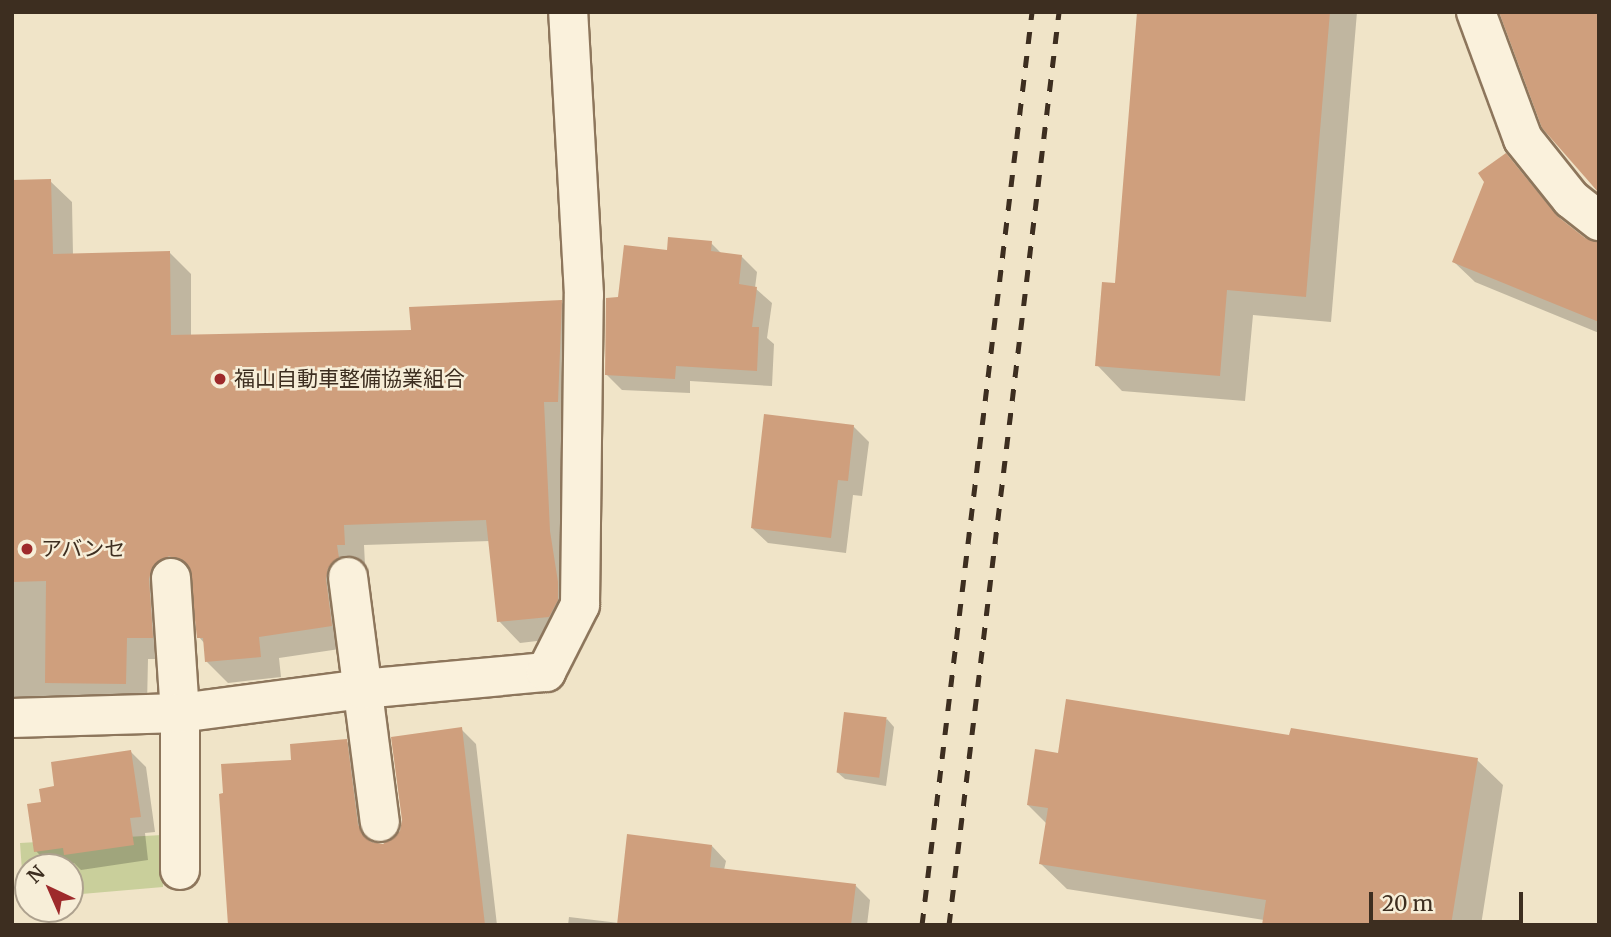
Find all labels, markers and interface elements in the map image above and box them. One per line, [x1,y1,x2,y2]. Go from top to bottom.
place label: 福山自動車整備協業組合 [234,366,465,392]
marker: 福山自動車整備協業組合 [212,371,228,387]
place label: アバンセ [41,536,125,562]
marker: アバンセ [19,541,35,557]
north arrow [14,853,84,923]
text: N [22,860,50,888]
scale bar [1373,878,1527,922]
text: 20 m [1382,890,1433,917]

